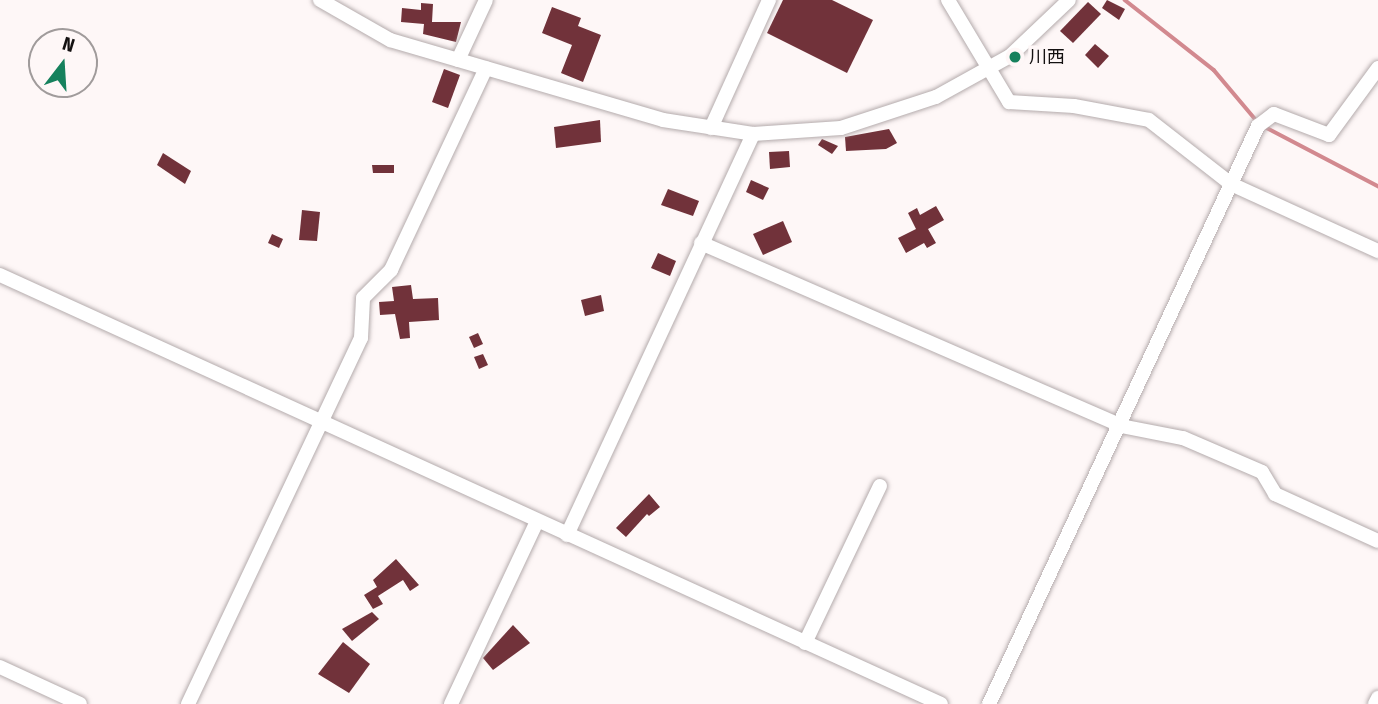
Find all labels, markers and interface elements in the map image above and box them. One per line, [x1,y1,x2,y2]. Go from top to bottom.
north arrow [28,28,98,98]
text: N [60,32,78,57]
place label: 川西 [1029,46,1065,68]
marker: 川西 [1007,49,1023,65]

